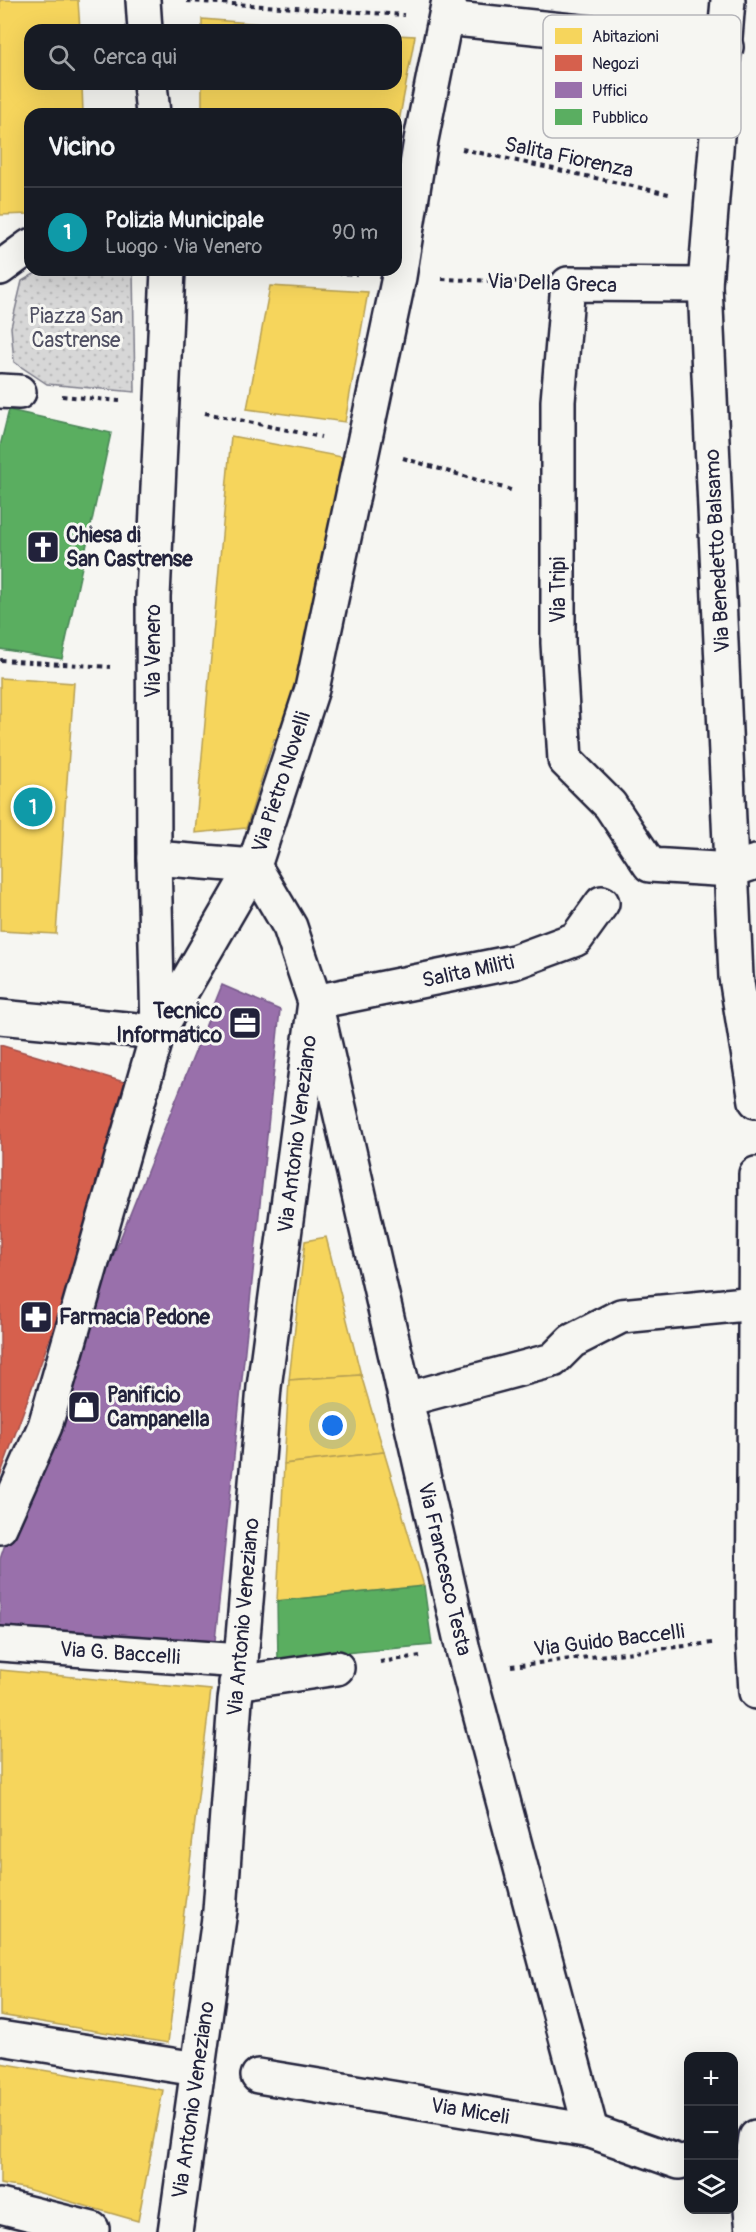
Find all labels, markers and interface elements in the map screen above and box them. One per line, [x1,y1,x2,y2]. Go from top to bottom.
legend [543,15,741,138]
search box [24,24,402,90]
text: Abitazioni [592,27,659,47]
icon: search [45,41,78,74]
text: Cerca qui [93,43,177,71]
text: Negozi [592,54,639,74]
text: Uffici [592,81,627,101]
text: Pubblico [592,108,648,128]
text: Vicino [48,131,115,163]
street label: Salita Fiorenza [502,131,636,184]
text: Polizia Municipale [105,206,264,234]
text: 1 [64,220,71,245]
text: 90 m [332,220,378,245]
text: Luogo · Via Venero [105,234,262,259]
street label: Via Della Greca [486,268,618,299]
park label: Piazza San Castrense [29,303,123,354]
street label: Via Benedetto Balsamo [699,448,736,654]
place label: Chiesa di San Castrense [66,522,193,573]
church icon: Chiesa di San Castrense [25,529,61,565]
street label: Via Tripi [545,556,572,623]
street label: Via Venero [140,604,167,698]
street label: Via Pietro Novelli [246,708,317,856]
pin: 1 [14,784,52,830]
street label: Salita Militi [420,949,517,994]
place label: Tecnico Informatico [116,998,223,1049]
office icon: Tecnico Informatico [227,1005,263,1041]
street label: Via Antonio Veneziano [272,1034,323,1235]
pharmacy icon: Farmacia Pedone [18,1299,54,1335]
place label: Farmacia Pedone [59,1304,211,1331]
place label: Panificio Campanella [107,1382,210,1433]
shop icon: Panificio Campanella [66,1389,102,1425]
your location [318,1411,347,1440]
street label: Via Francesco Testa [411,1480,478,1658]
street label: Via Antonio Veneziano [221,1517,266,1717]
street label: Via Guido Baccelli [532,1618,686,1663]
street label: Via G. Baccelli [59,1636,181,1671]
street label: Via Antonio Veneziano [166,2000,221,2201]
map controls [684,2052,738,2214]
button: + [684,2052,738,2106]
street label: Via Miceli [429,2092,511,2131]
button: − [684,2106,738,2160]
button: layers [684,2160,738,2214]

